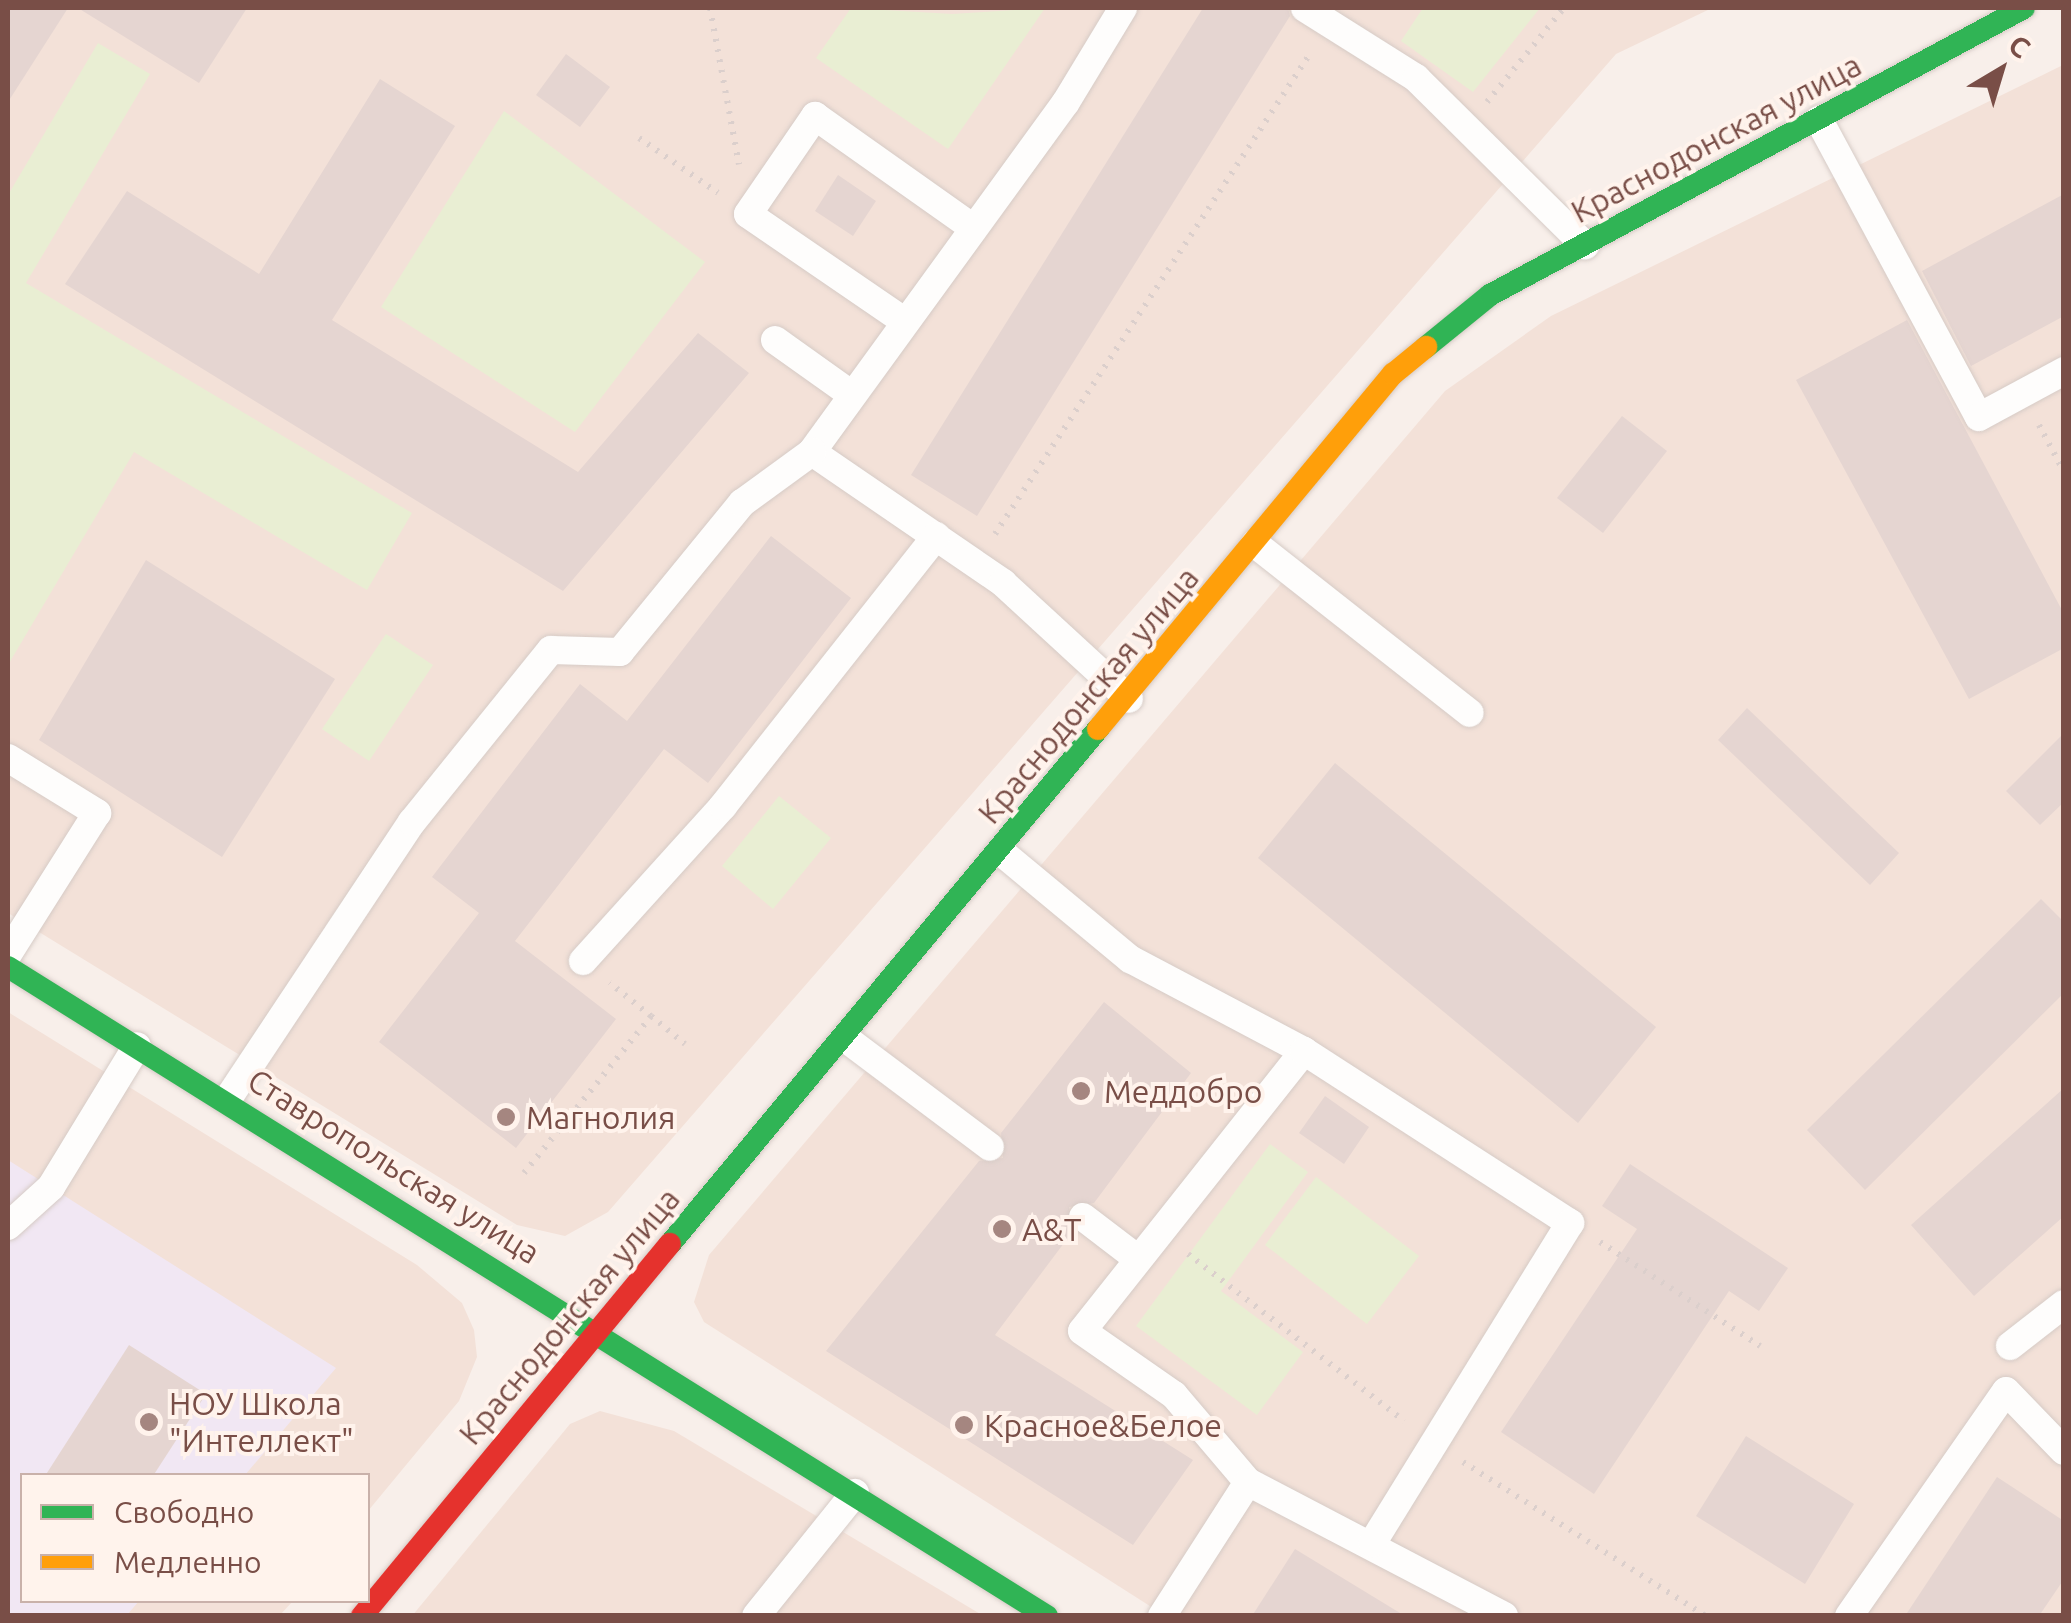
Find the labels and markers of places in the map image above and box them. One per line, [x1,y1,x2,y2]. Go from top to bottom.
place label: Меддобро [1104,1072,1262,1110]
marker: Меддобро [1068,1078,1094,1104]
place label: Магнолия [526,1098,675,1136]
marker: Магнолия [495,1106,517,1128]
place label: A&T [1022,1210,1082,1248]
marker: A&T [991,1218,1013,1240]
place label: НОУ Школа "Интеллект" [169,1385,354,1460]
place label: Красное&Белое [984,1406,1222,1444]
marker: НОУ Школа "Интеллект" [138,1411,160,1433]
marker: Красное&Белое [953,1414,975,1436]

